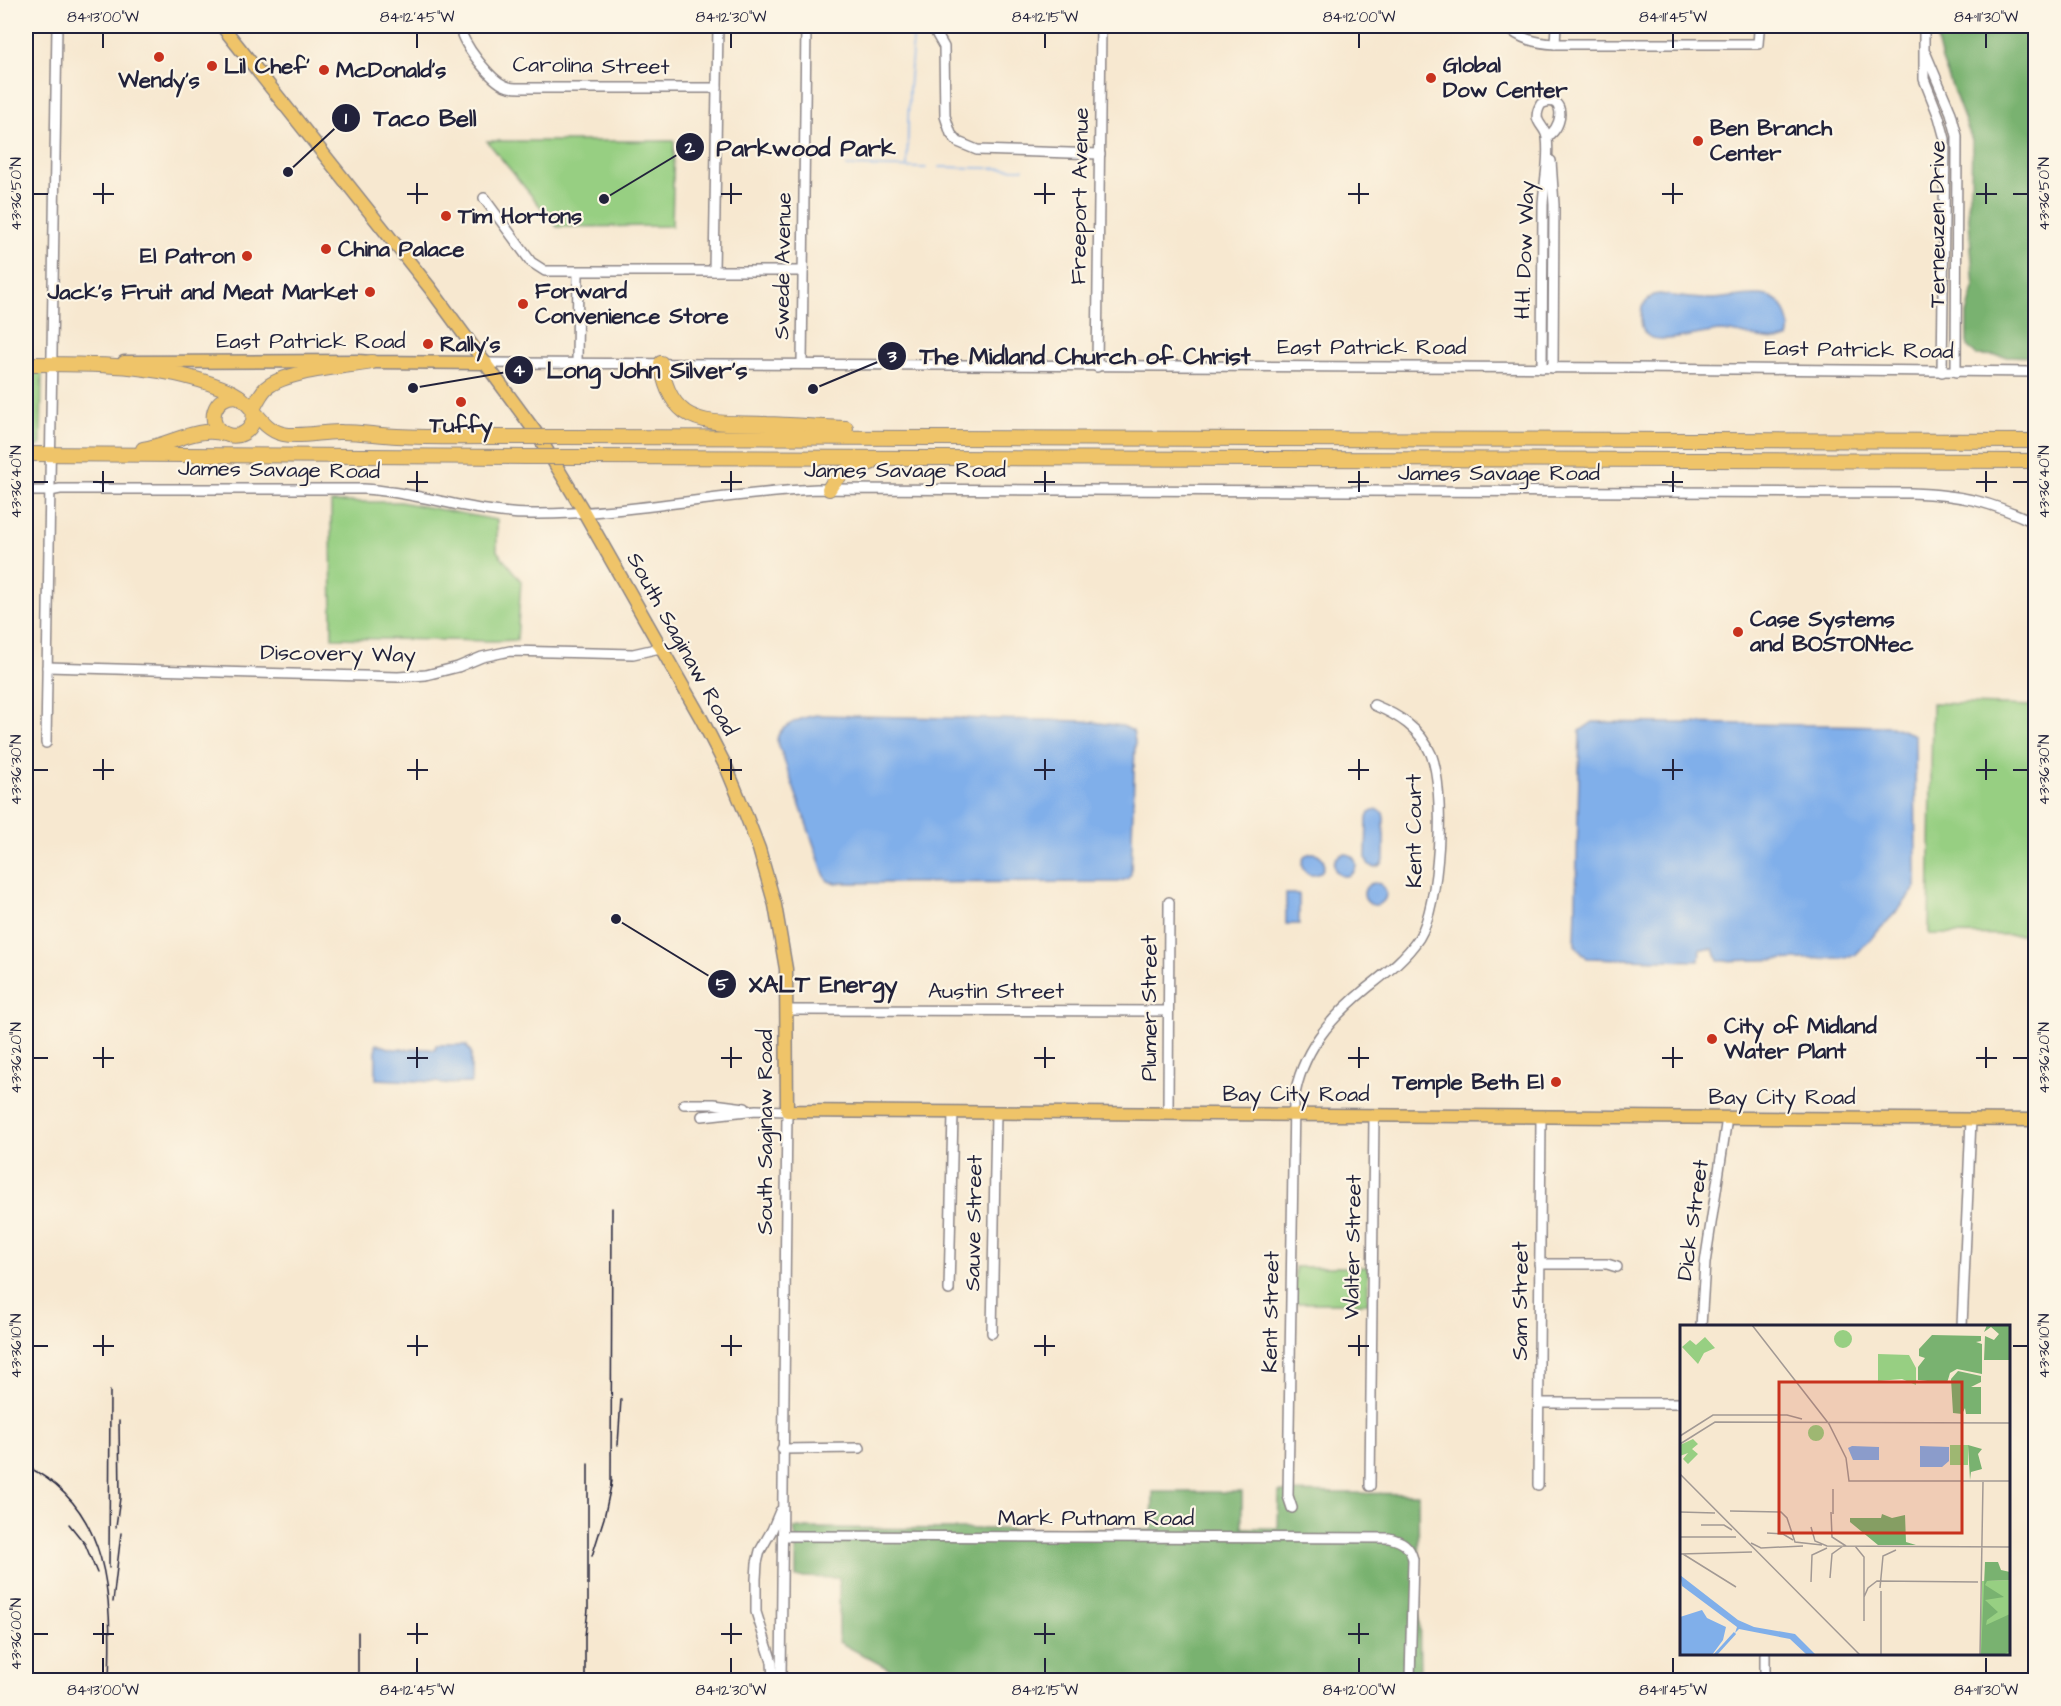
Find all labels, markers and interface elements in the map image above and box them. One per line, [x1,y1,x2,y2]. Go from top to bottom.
text: 84°13'00"W [67,7,139,28]
text: 84°12'45"W [380,7,454,28]
text: 84°12'30"W [696,7,766,28]
text: 84°12'15"W [1012,7,1078,28]
text: 84°12'00"W [1323,7,1395,28]
text: 84°11'45"W [1639,7,1707,28]
text: 84°11'30"W [1954,7,2018,28]
street label: Carolina Street [512,49,670,83]
marker: Wendy's [152,50,166,64]
place label: Global Dow Center [1443,50,1569,106]
place label: Lil Chef' [224,51,310,82]
place label: McDonald's [336,55,446,86]
marker: Lil Chef' [205,59,219,73]
marker: McDonald's [317,63,331,77]
place label: Wendy's [117,65,200,98]
marker: Global Dow Center [1424,71,1438,85]
callout: Taco Bell [331,97,488,139]
text: Taco Bell [372,102,477,136]
text: 1 [345,106,348,131]
street label: Freeport Avenue [1063,107,1097,285]
place label: Ben Branch Center [1710,113,1833,169]
callout: Parkwood Park [675,126,908,168]
text: Parkwood Park [716,132,896,166]
marker: Ben Branch Center [1691,134,1705,148]
text: 2 [684,135,696,160]
street label: Terneuzen Drive [1922,140,1953,308]
text: 43°36'50"N [6,157,27,231]
text: 43°36'50"N [2034,157,2055,231]
street label: H.H. Dow Way [1507,180,1544,320]
street label: Swede Avenue [766,192,800,340]
place label: Tim Hortons [457,201,582,232]
marker: Tim Hortons [439,209,453,223]
place label: China Palace [338,234,465,265]
place label: El Patron [140,241,235,272]
marker: China Palace [319,242,333,256]
marker: El Patron [240,249,254,263]
place label: Forward Convenience Store [535,276,729,332]
place label: Jack's Fruit and Meat Market [47,277,359,308]
marker: Jack's Fruit and Meat Market [363,285,377,299]
marker: Forward Convenience Store [516,297,530,311]
street label: East Patrick Road [216,326,406,357]
place label: Rally's [440,329,500,362]
street label: East Patrick Road [1277,332,1467,363]
street label: East Patrick Road [1764,333,1954,367]
callout: The Midland Church of Christ [877,335,1262,377]
marker: Rally's [421,337,435,351]
text: The Midland Church of Christ [919,340,1251,374]
text: 3 [886,344,897,369]
callout: Long John Silver's [504,349,759,391]
text: Long John Silver's [546,354,748,389]
text: 4 [513,358,526,383]
marker: Tuffy [454,395,468,409]
place label: Tuffy [428,410,493,443]
text: 43°36'40"N [6,445,27,519]
text: 43°36'40"N [2034,445,2055,519]
street label: James Savage Road [178,453,380,488]
street label: James Savage Road [804,455,1006,487]
street label: James Savage Road [1398,458,1600,490]
street label: South Saginaw Road [618,547,745,742]
place label: Case Systems and BOSTONtec [1749,604,1914,660]
marker: Case Systems and BOSTONtec [1731,625,1745,639]
street label: Discovery Way [260,637,416,672]
text: 43°36'30"N [6,735,27,805]
text: 43°36'30"N [2034,735,2055,805]
street label: Kent Court [1399,774,1430,888]
street label: Plumer Street [1134,935,1165,1081]
callout: XALT Energy [707,963,910,1005]
text: XALT Energy [749,968,898,1004]
text: 5 [716,972,729,997]
street label: Austin Street [928,976,1064,1007]
place label: City of Midland Water Plant [1723,1011,1877,1067]
text: 43°36'20"N [6,1022,27,1094]
text: 43°36'20"N [2034,1022,2055,1094]
street label: South Saginaw Road [750,1029,782,1235]
marker: City of Midland Water Plant [1705,1032,1719,1046]
place label: Temple Beth El [1391,1067,1545,1098]
marker: Temple Beth El [1549,1075,1563,1089]
street label: Bay City Road [1223,1079,1369,1111]
street label: Bay City Road [1709,1082,1855,1114]
street label: Sauve Street [957,1154,991,1292]
street label: Dick Street [1669,1157,1717,1282]
street label: Walter Street [1336,1174,1370,1320]
street label: Sam Street [1505,1241,1536,1361]
street label: Kent Street [1254,1251,1288,1373]
text: 43°36'10"N [6,1314,27,1378]
text: 43°36'10"N [2034,1314,2055,1378]
inset map [1680,1325,2010,1655]
street label: Mark Putnam Road [998,1503,1194,1534]
text: 43°36'00"N [6,1598,27,1670]
text: 84°13'00"W [67,1680,139,1701]
text: 84°12'45"W [380,1680,454,1701]
text: 84°12'30"W [696,1680,766,1701]
text: 84°12'15"W [1012,1680,1078,1701]
text: 84°12'00"W [1323,1680,1395,1701]
text: 84°11'45"W [1639,1680,1707,1701]
text: 84°11'30"W [1954,1680,2018,1701]

